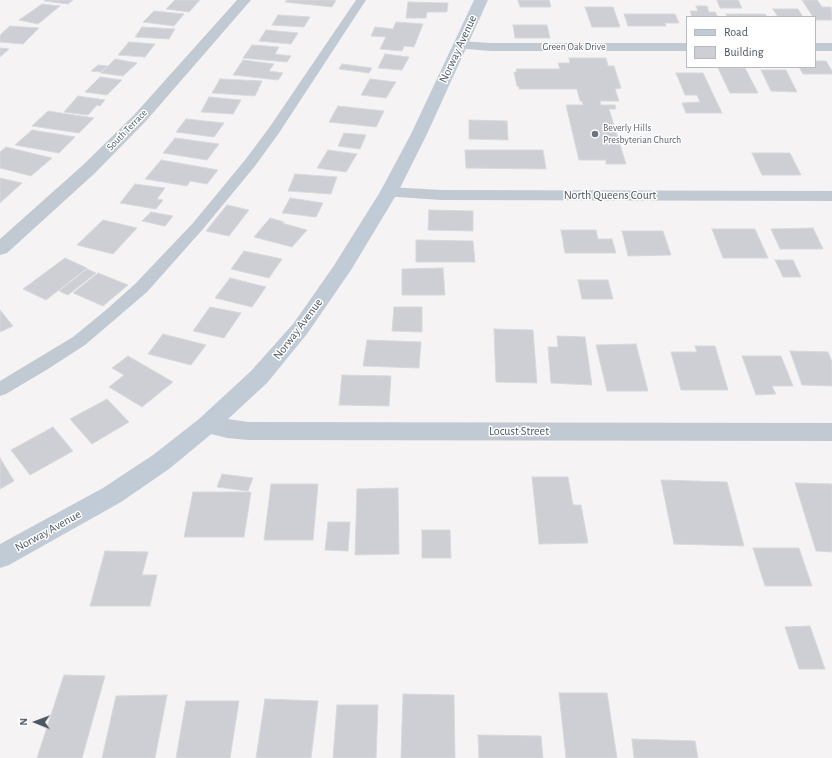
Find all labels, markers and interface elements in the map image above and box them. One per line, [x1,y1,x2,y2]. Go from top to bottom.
street label: Norway Avenue [436,13,480,85]
legend [686,16,816,68]
text: Road [724,26,748,38]
street label: Green Oak Drive [542,41,606,53]
text: Building [724,46,764,58]
street label: South Terrace [104,107,150,153]
place label: Beverly Hills Presbyterian Church [603,122,681,146]
marker: Beverly Hills Presbyterian Church [590,129,600,139]
street label: North Queens Court [564,188,656,202]
street label: Norway Avenue [270,295,326,363]
street label: Locust Street [489,424,549,438]
street label: Norway Avenue [13,507,83,555]
north arrow [16,702,56,742]
text: N [18,718,29,726]

